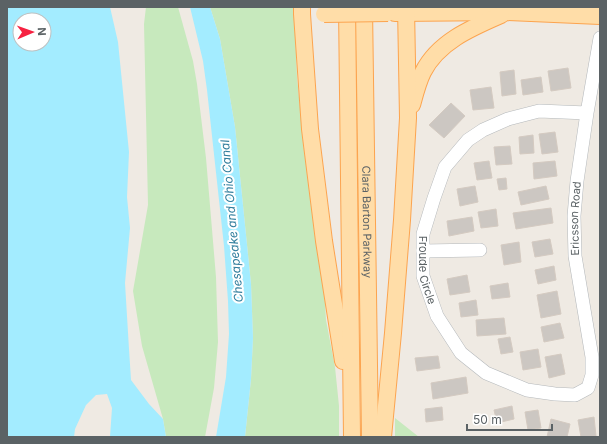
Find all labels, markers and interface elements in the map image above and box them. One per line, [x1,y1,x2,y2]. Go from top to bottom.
north arrow [12,12,52,52]
text: N [35,27,49,36]
water label: Chesapeake and Ohio Canal [217,139,246,303]
street label: Clara Barton Parkway [359,166,375,278]
street label: Ericsson Road [567,181,584,256]
street label: Froude Circle [416,236,439,306]
scale bar [467,406,552,432]
text: 50 m [473,412,502,427]

